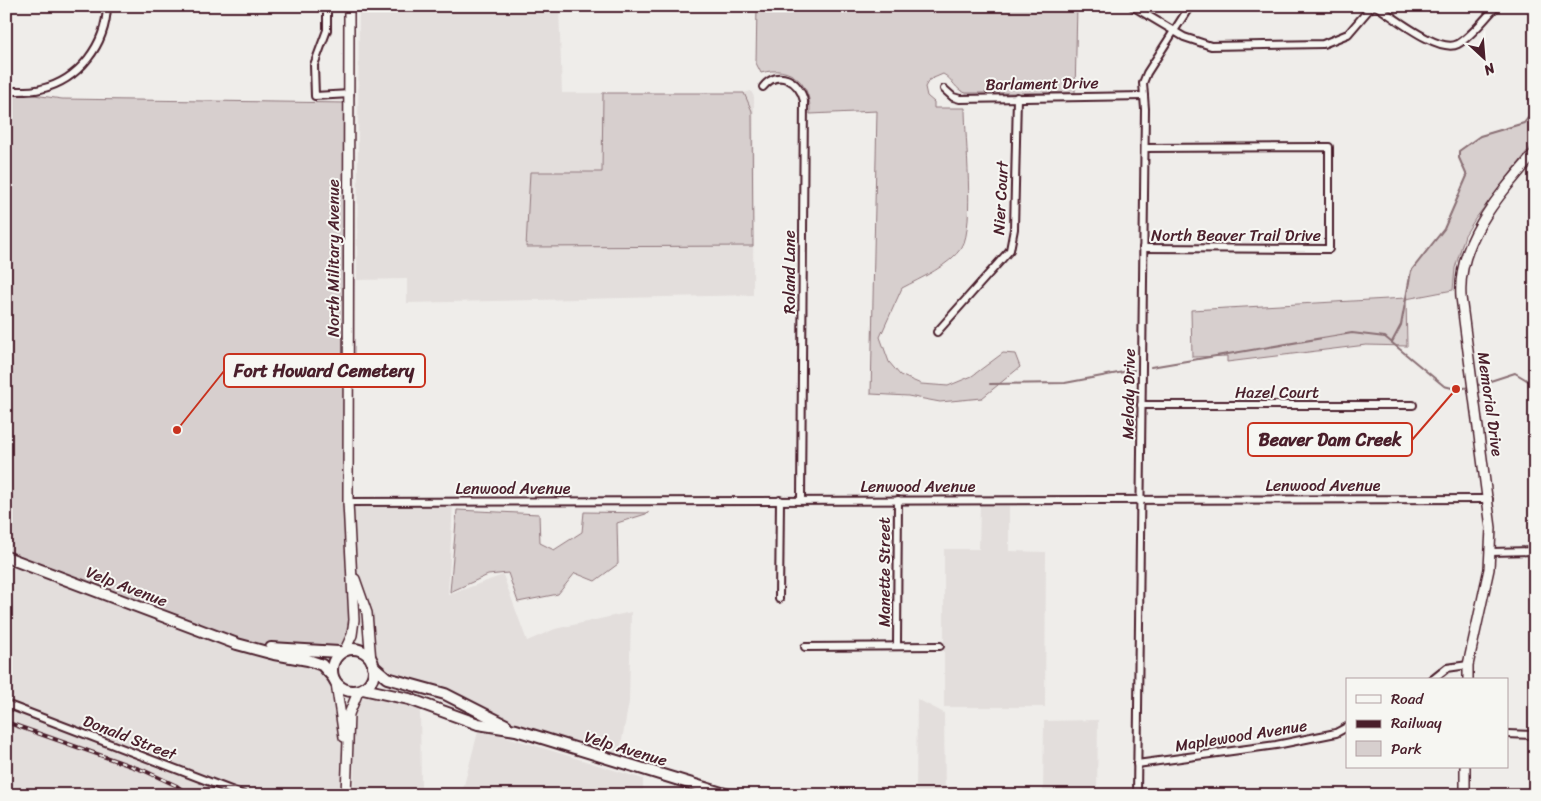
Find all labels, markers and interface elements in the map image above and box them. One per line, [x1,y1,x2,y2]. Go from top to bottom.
north arrow [1458,32,1508,82]
text: N [1479,55,1500,83]
street label: Barlament Drive [985,68,1099,99]
street label: Nier Court [984,160,1017,236]
street label: North Military Avenue [319,179,348,337]
street label: North Beaver Trail Drive [1151,221,1321,250]
street label: Roland Lane [775,230,804,314]
street label: Melody Drive [1113,348,1144,440]
street label: Memorial Drive [1469,350,1512,458]
callout: Fort Howard Cemetery [224,354,425,387]
text: Fort Howard Cemetery [233,355,415,387]
street label: Hazel Court [1235,378,1319,407]
callout: Beaver Dam Creek [1248,423,1412,456]
text: Beaver Dam Creek [1258,424,1402,456]
street label: Lenwood Avenue [1265,471,1381,500]
street label: Lenwood Avenue [860,472,976,501]
street label: Lenwood Avenue [455,474,571,503]
street label: Manette Street [870,517,899,627]
street label: Velp Avenue [82,558,172,615]
legend [1346,678,1508,768]
text: Road [1391,686,1424,712]
street label: Donald Street [79,706,181,769]
text: Railway [1391,710,1442,736]
street label: Maplewood Avenue [1173,711,1309,760]
street label: Velp Avenue [581,722,671,775]
text: Park [1391,736,1422,762]

